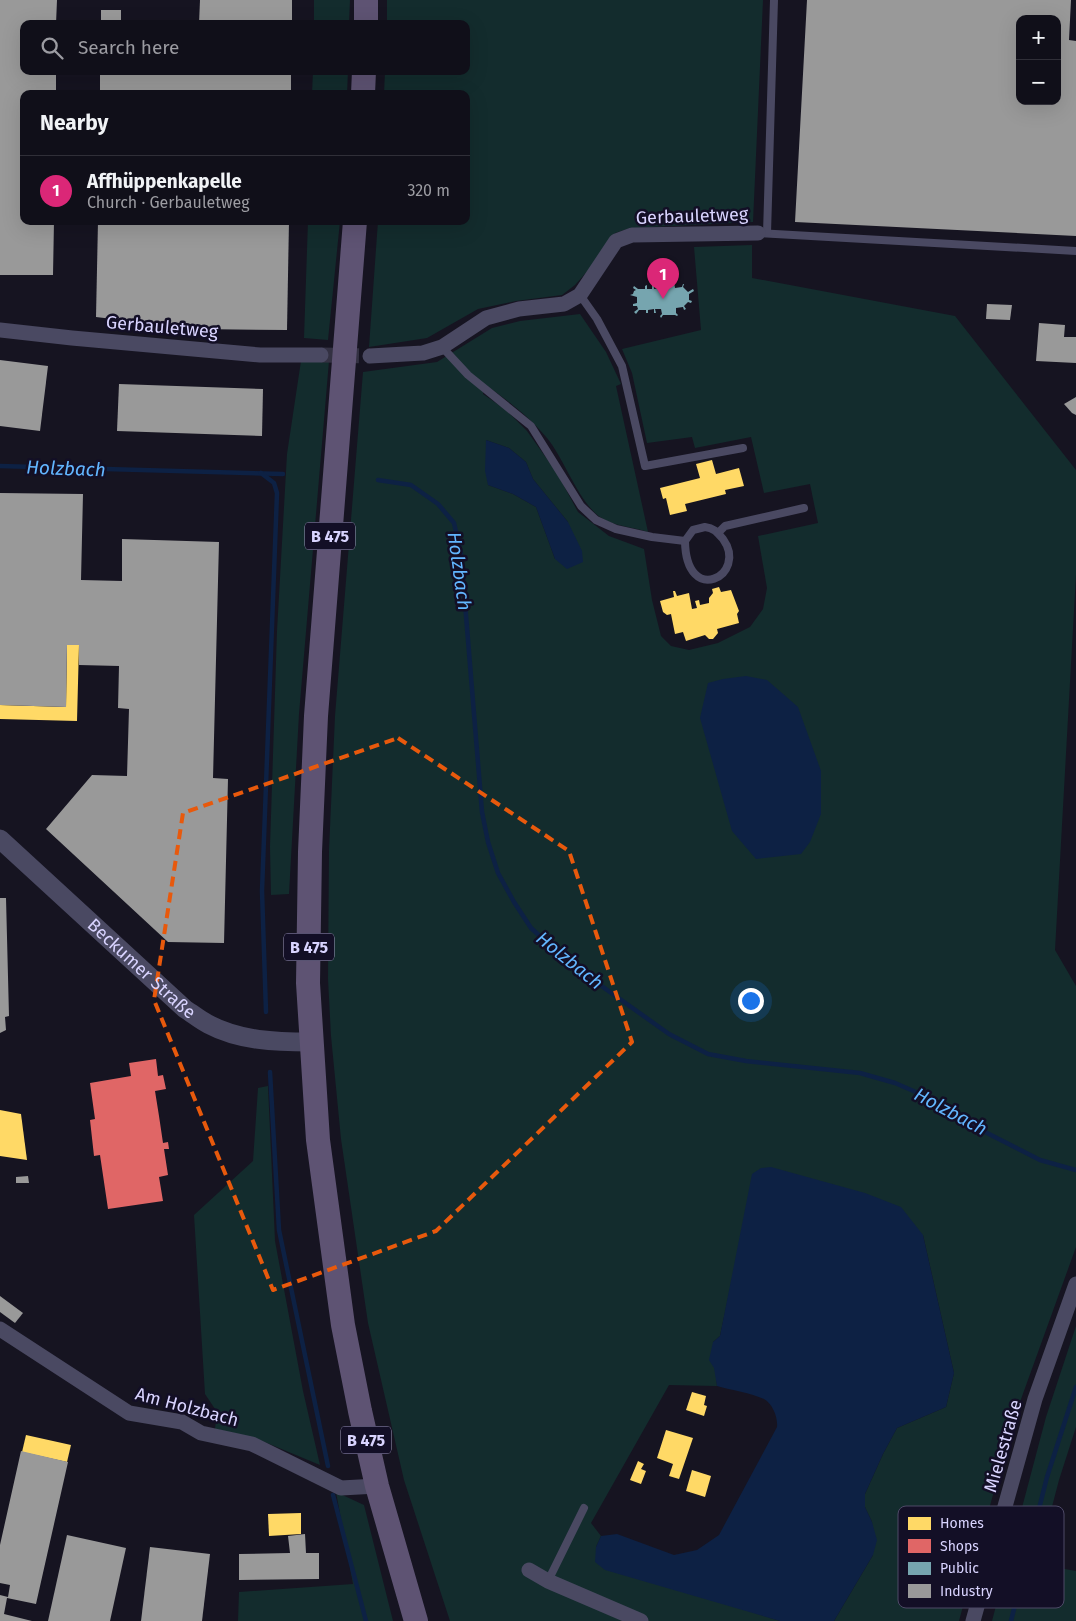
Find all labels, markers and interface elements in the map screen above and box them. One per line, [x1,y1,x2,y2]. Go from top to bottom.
map controls [1016,15,1061,105]
button: + [1016,15,1061,60]
search box [20,20,470,75]
icon: search [38,34,66,62]
text: Search here [78,36,179,59]
button: − [1016,60,1061,105]
text: Nearby [40,110,108,136]
text: Affhüppenkapelle [87,170,242,193]
text: 1 [52,181,60,200]
text: 320 m [407,181,450,200]
text: Church · Gerbauletweg [87,193,250,212]
street label: Gerbauletweg [635,203,749,229]
pin: 1 [647,258,679,299]
street label: Gerbauletweg [105,311,220,343]
water label: Holzbach [26,456,106,481]
road number: B 475 [305,522,355,550]
water label: Holzbach [443,530,476,612]
street label: Beckumer Straße [83,914,200,1024]
water label: Holzbach [532,926,608,994]
road number: B 475 [284,934,334,960]
your location [738,988,764,1014]
water label: Holzbach [910,1083,991,1140]
street label: Am Holzbach [133,1383,241,1431]
street label: Mielestraße [979,1397,1027,1495]
road number: B 475 [341,1426,391,1454]
legend [898,1506,1064,1608]
text: Homes [940,1515,984,1532]
text: Shops [940,1538,979,1555]
text: Public [940,1560,979,1577]
text: Industry [940,1583,993,1600]

